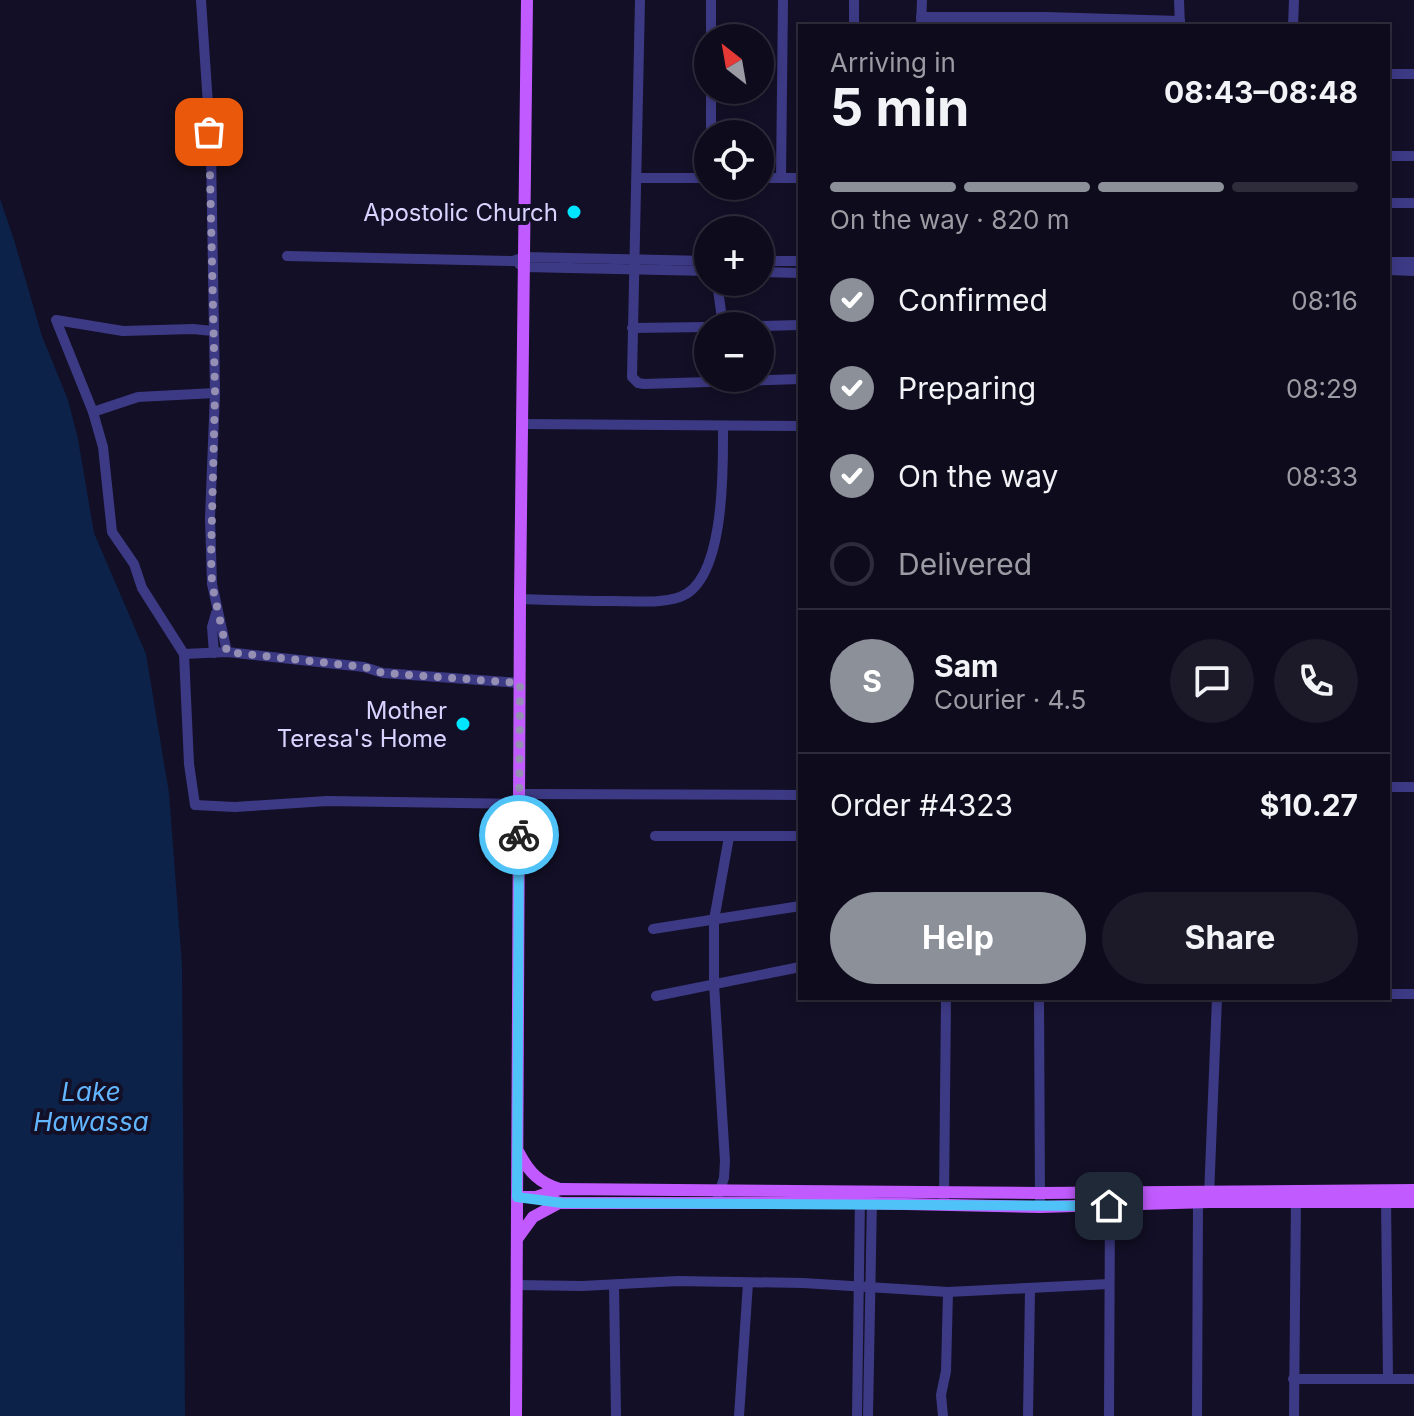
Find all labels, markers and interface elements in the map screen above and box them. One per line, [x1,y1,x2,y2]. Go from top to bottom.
north arrow [694,24,774,104]
map controls [694,24,774,392]
text: Arriving in [830,47,956,78]
text: 08:43–08:48 [1164,74,1358,110]
text: 5 min [830,76,969,139]
pin [175,98,243,166]
icon: bag [187,110,231,154]
button: locate [694,120,774,200]
place label: Apostolic Church [363,198,558,227]
marker: Apostolic Church [565,203,583,221]
text: On the way · 820 m [830,204,1070,235]
button: + [694,216,774,296]
icon: check [830,278,874,322]
text: Confirmed [898,282,1048,318]
text: 08:16 [1291,285,1358,316]
button: − [694,312,774,392]
icon: check [830,366,874,410]
text: Preparing [898,370,1036,406]
text: 08:29 [1286,373,1358,404]
icon: check [830,454,874,498]
text: On the way [898,458,1058,494]
text: 08:33 [1286,461,1358,492]
text: Delivered [898,546,1032,582]
button: chat [1170,639,1254,723]
button: phone [1274,639,1358,723]
text: Sam [934,648,998,684]
text: S [862,663,882,699]
text: Courier · 4.5 [934,684,1086,715]
place label: Mother Teresa's Home [277,696,447,753]
marker: Mother Teresa's Home [454,715,472,733]
text: Order #4323 [830,787,1013,823]
text: $10.27 [1260,787,1358,823]
courier [479,795,559,875]
icon: bike [497,813,541,857]
button: Help [830,892,1086,984]
button: Share [1102,892,1358,984]
water label: Lake Hawassa [33,1076,149,1137]
pin [1075,1172,1143,1240]
icon: home [1087,1184,1131,1228]

